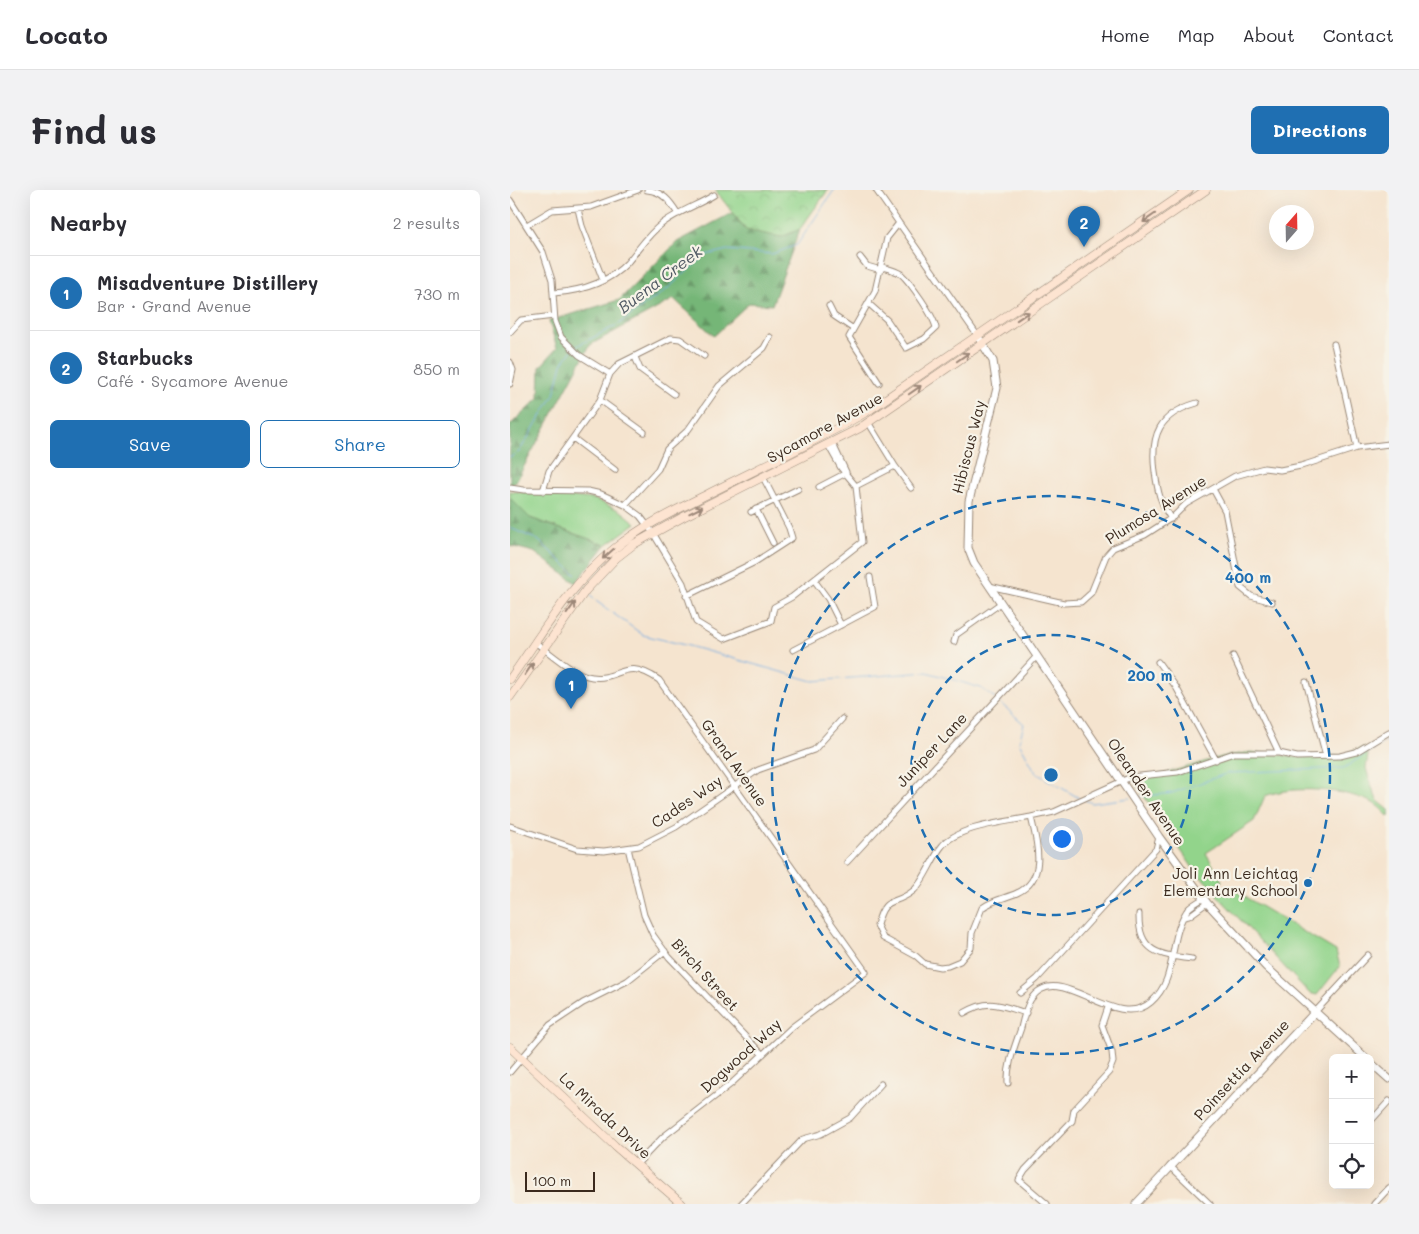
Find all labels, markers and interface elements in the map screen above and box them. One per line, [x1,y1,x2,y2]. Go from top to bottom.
text: Locato [25,19,108,50]
text: Home [1101,23,1150,47]
text: Map [1178,23,1214,47]
text: About [1242,23,1295,47]
text: Contact [1323,23,1394,47]
button: Directions [1251,106,1389,154]
text: Find us [30,107,157,153]
north arrow [1269,205,1314,250]
pin: 2 [1068,206,1100,247]
text: Nearby [50,209,127,236]
text: 2 results [393,212,460,233]
one-way arrow [1142,213,1156,223]
water label: Buena Creek [613,240,706,317]
text: Misadventure Distillery [97,270,318,295]
text: 1 [62,283,70,304]
text: 730 m [414,283,460,304]
text: Bar · Grand Avenue [97,295,252,316]
one-way arrow [1016,311,1030,321]
text: Starbucks [97,345,193,370]
one-way arrow [956,352,970,362]
text: 2 [62,358,70,379]
text: 850 m [413,358,460,379]
text: Café · Sycamore Avenue [97,370,289,391]
one-way arrow [908,385,922,395]
street label: Sycamore Avenue [763,387,886,467]
street label: Hibiscus Way [947,398,989,496]
button: Save [50,420,250,468]
button: Share [260,420,460,468]
street label: Plumosa Avenue [1101,470,1210,548]
one-way arrow [688,505,703,514]
one-way arrow [602,548,615,559]
text: 400 m [1225,567,1271,587]
one-way arrow [566,602,577,615]
one-way arrow [524,662,534,676]
text: 200 m [1128,665,1173,685]
pin: 1 [555,668,587,709]
street label: Juniper Lane [892,708,971,791]
street label: Grand Avenue [697,715,772,810]
street label: Oleander Avenue [1103,734,1190,849]
centre of rings [1042,766,1060,784]
street label: Cades Way [647,770,726,832]
your location [1049,826,1075,852]
place label: Joli Ann Leichtag Elementary School [1163,863,1298,900]
marker: Joli Ann Leichtag Elementary School [1302,877,1314,889]
street label: Birch Street [668,934,744,1015]
street label: Dogwood Way [696,1014,785,1097]
street label: Poinsettia Avenue [1189,1014,1293,1124]
map controls [1329,1054,1374,1189]
button: + [1329,1054,1374,1099]
street label: La Mirada Drive [555,1067,656,1163]
button: − [1329,1099,1374,1144]
button: locate [1329,1144,1374,1189]
scale bar [525,1169,595,1192]
text: 100 m [532,1171,571,1190]

